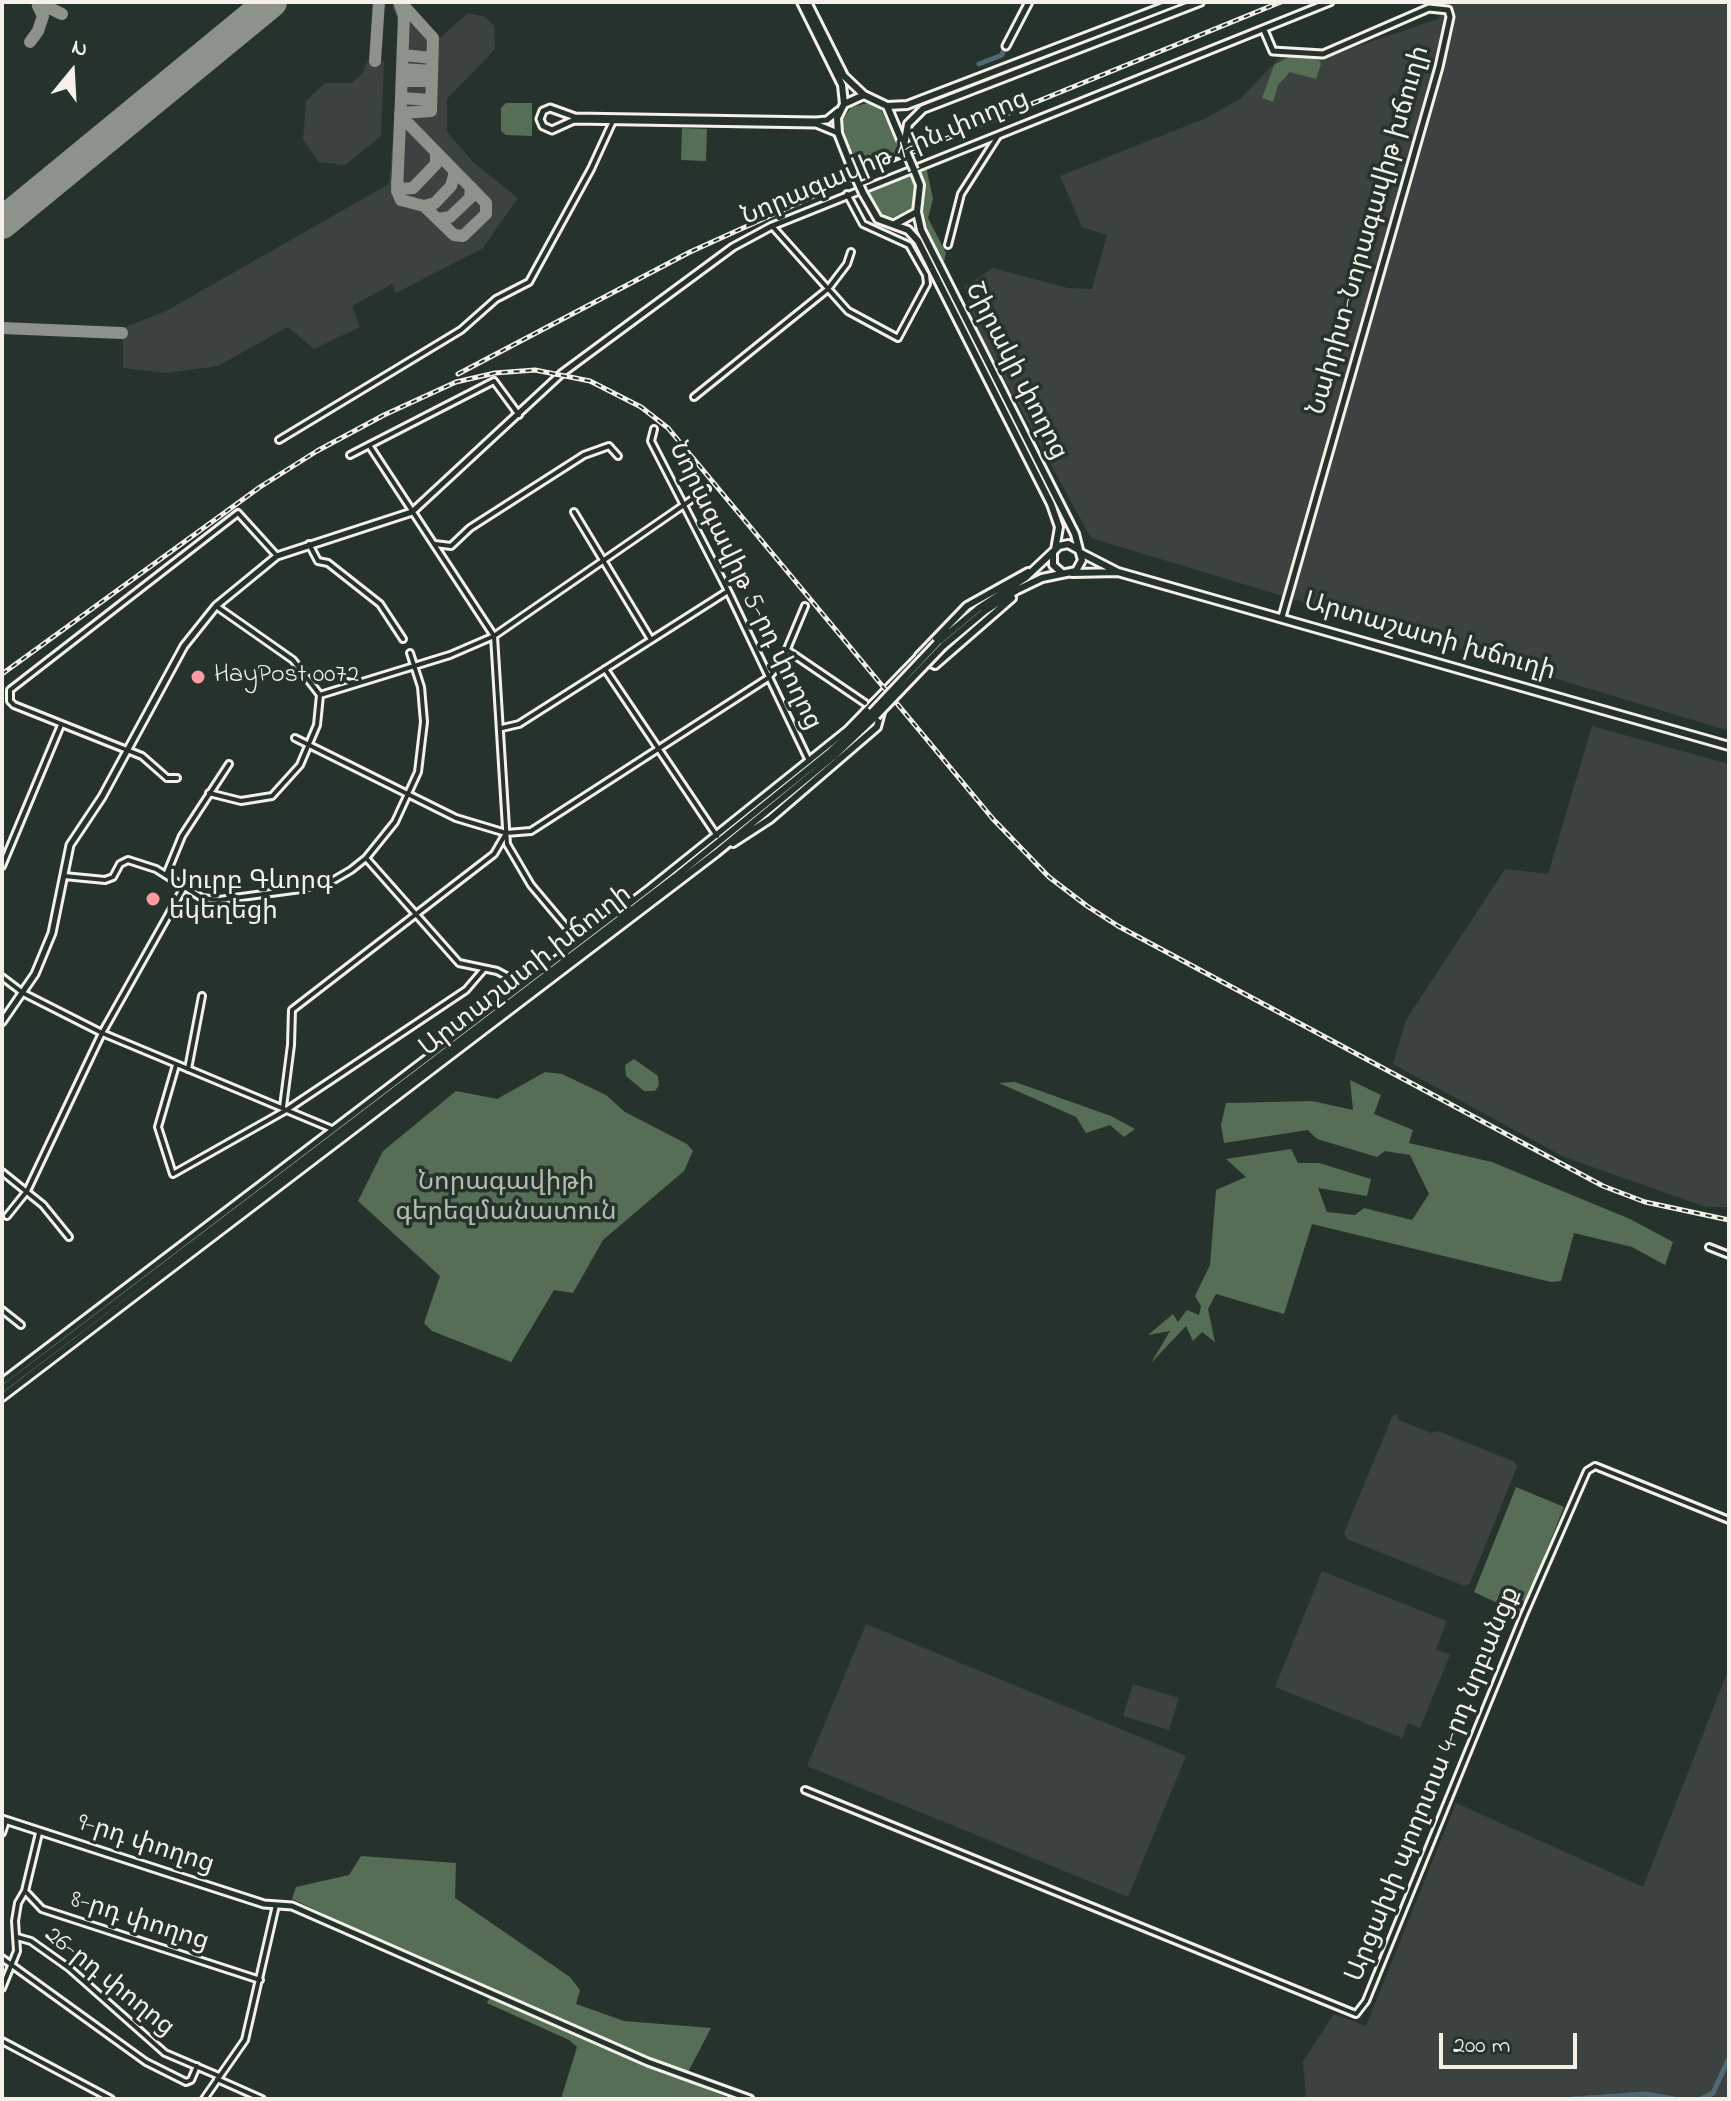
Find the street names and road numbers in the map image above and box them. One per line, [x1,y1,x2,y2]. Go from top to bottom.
street label: Նաիրիտ-Նորագավիթ խճուղի [1303,43,1439,419]
street label: Նորագավիթ 1-ին փողոց [738,85,1034,235]
street label: Շիրակի փողոց [956,278,1072,466]
street label: Նորագավիթ 5-րդ փողոց [660,438,826,736]
street label: Արտաշատի խճուղի [1300,588,1558,690]
street label: Արտաշատի խճուղի [415,881,639,1065]
street label: Արցախի պողոտա 4-րդ նրբանցք [1341,1583,1529,1987]
street label: 9-րդ փողոց [73,1809,217,1883]
street label: 8-րդ փողոց [66,1886,212,1960]
street label: 26-րդ փողոց [37,1921,179,2045]

